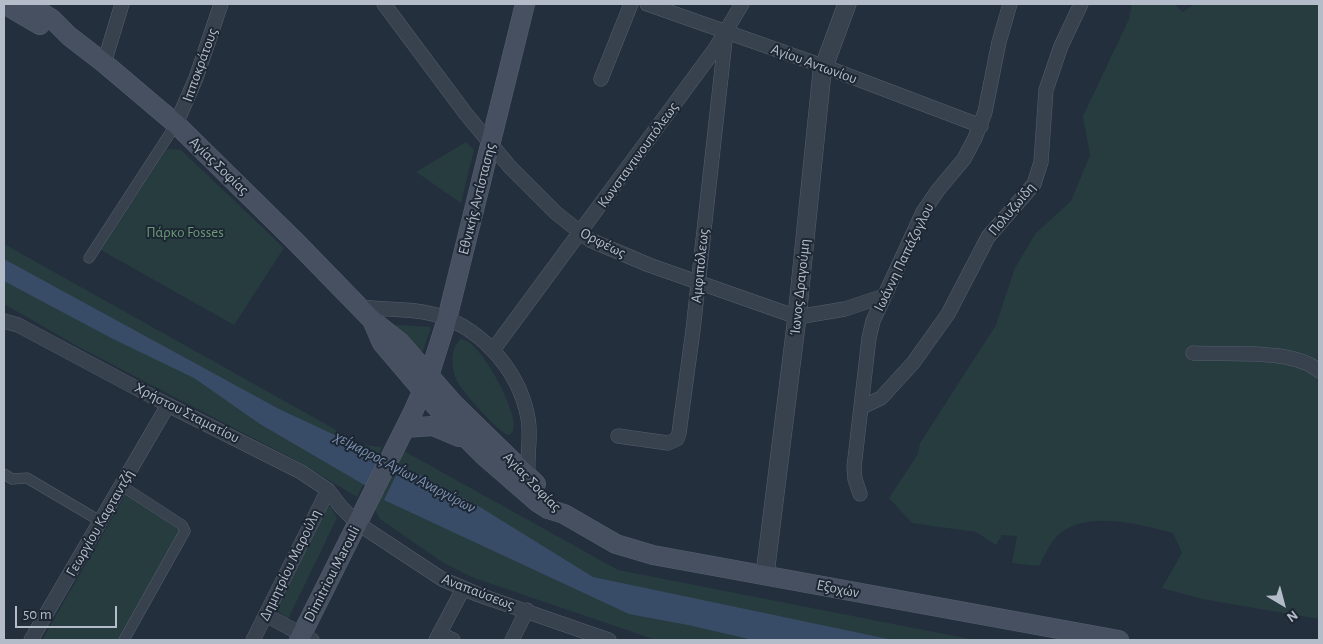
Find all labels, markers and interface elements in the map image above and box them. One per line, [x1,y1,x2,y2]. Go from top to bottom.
street label: Ιπποκράτους [178,26,222,104]
street label: Αγίου Αντωνίου [768,40,860,88]
street label: Κωνσταντινουπόλεως [594,99,682,211]
street label: Αγίας Σοφίας [185,133,253,199]
street label: Εθνικής Αντίστασης [454,141,500,257]
street label: Πολυζωίδη [984,179,1040,239]
street label: Ιωάννη Παπάζογλου [870,200,938,314]
park label: Πάρκο Fosses [146,223,224,241]
street label: Ορφέως [577,224,629,262]
street label: Αμφιπόλεως [687,228,713,304]
street label: Ίωνος Δραγούμη [786,238,814,336]
street label: Χρήστου Σταματίου [132,379,242,447]
water label: χείμαρρος Αγίων Αναργύρων [331,427,479,517]
street label: Αγίας Σοφίας [499,448,565,516]
street label: Γεωργίου Καφταντζή [62,466,138,580]
street label: Δημητρίου Μαρούλη [255,506,325,624]
street label: Dimitriou Marouli [300,523,364,625]
street label: Αναπαύσεως [439,570,517,614]
street label: Εξοχών [815,576,861,602]
north arrow [1258,579,1308,629]
scale bar [18,596,120,628]
text: 50 m [23,607,52,622]
text: N [1284,607,1300,624]

